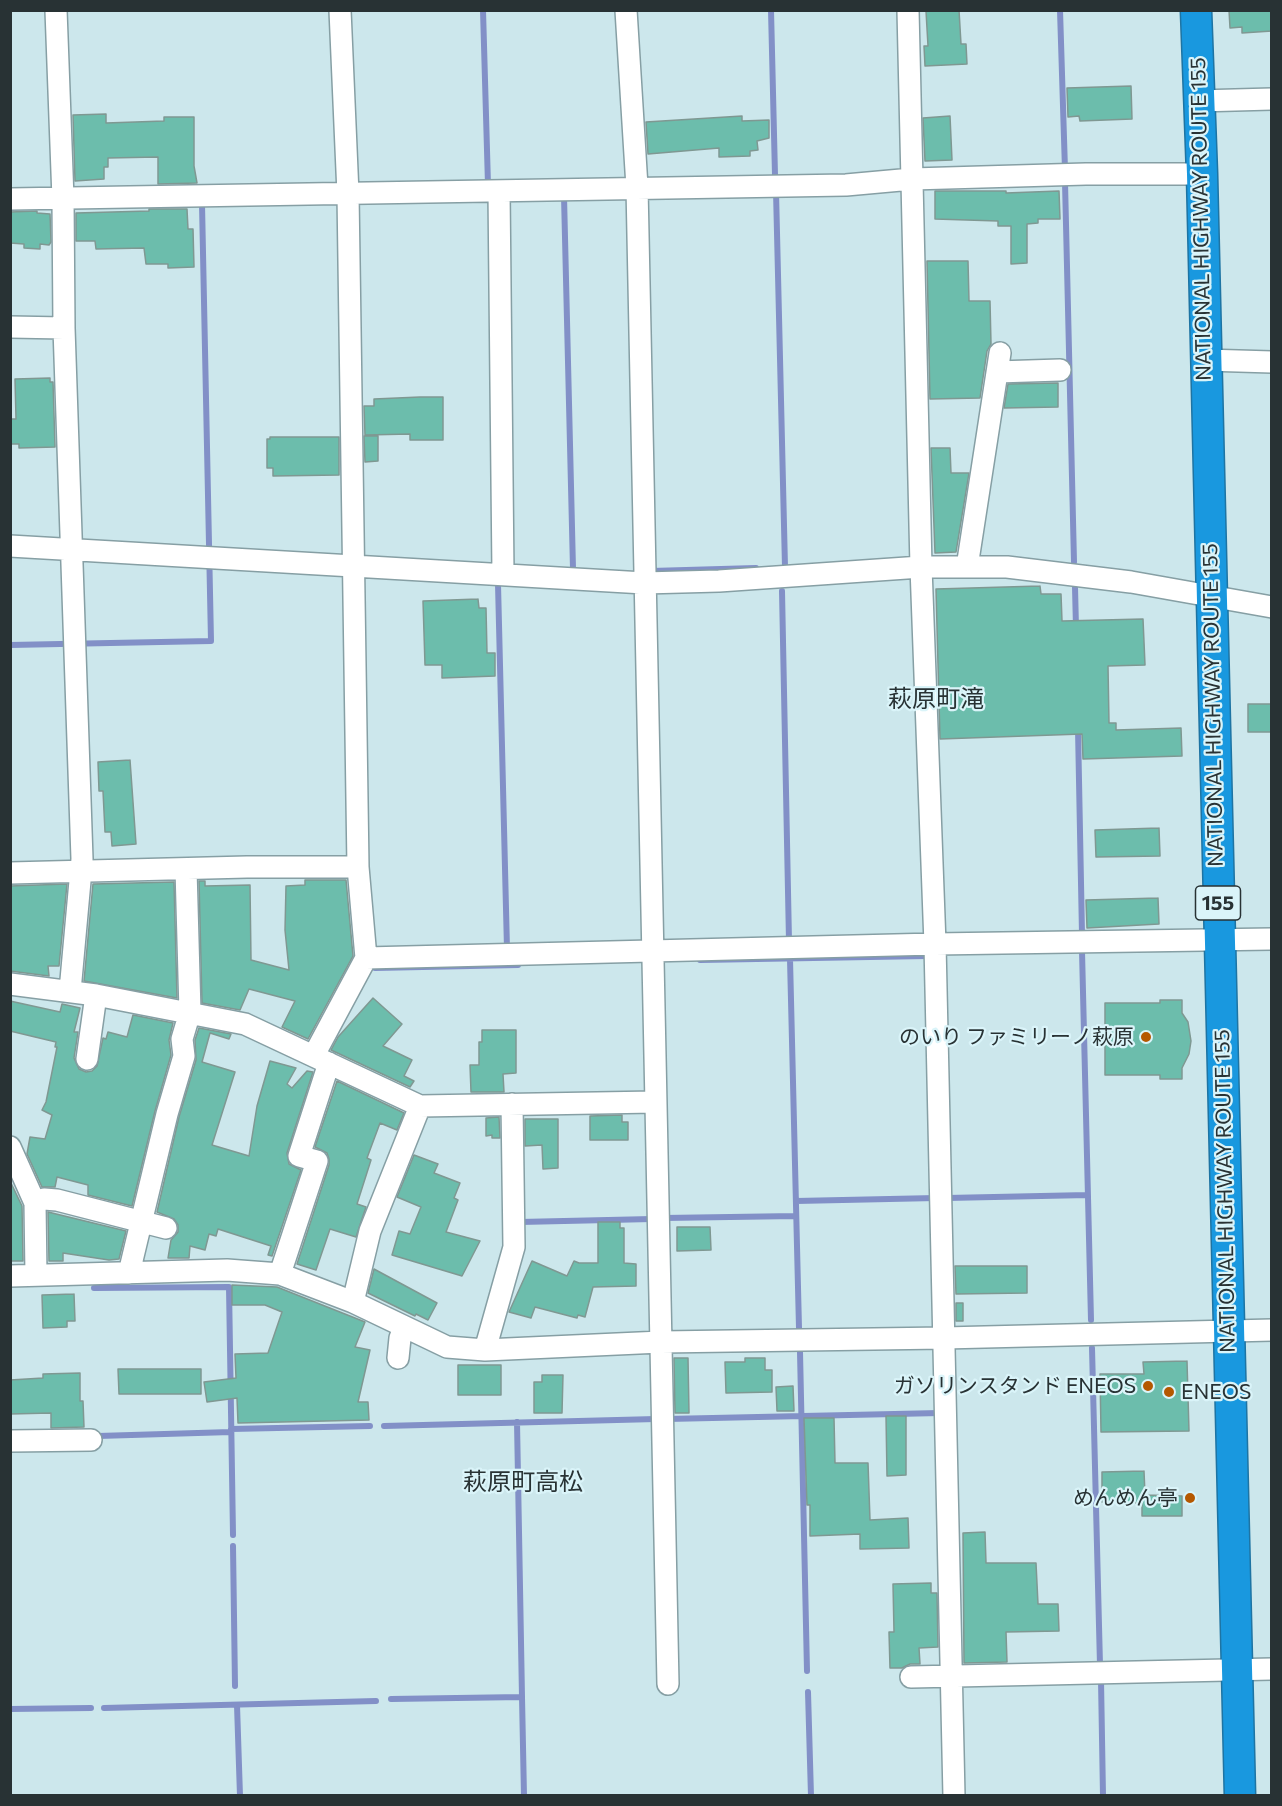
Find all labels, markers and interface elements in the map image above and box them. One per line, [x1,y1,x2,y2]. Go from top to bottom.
street label: NATIONAL HIGHWAY ROUTE 155 [1186,57,1216,381]
street label: NATIONAL HIGHWAY ROUTE 155 [1198,543,1228,867]
district label: 萩原町滝 [888,685,984,713]
road number: 155 [1196,886,1240,920]
place label: のいり ファミリーノ萩原 [899,1024,1134,1050]
street label: NATIONAL HIGHWAY ROUTE 155 [1210,1029,1240,1353]
marker: のいり ファミリーノ萩原 [1139,1030,1153,1044]
place label: ガソリンスタンド ENEOS [894,1373,1136,1399]
marker: ガソリンスタンド ENEOS [1141,1379,1155,1393]
place label: ENEOS [1181,1379,1251,1405]
marker: ENEOS [1162,1385,1176,1399]
district label: 萩原町高松 [463,1468,583,1496]
place label: めんめん亭 [1073,1485,1178,1511]
marker: めんめん亭 [1183,1491,1197,1505]

